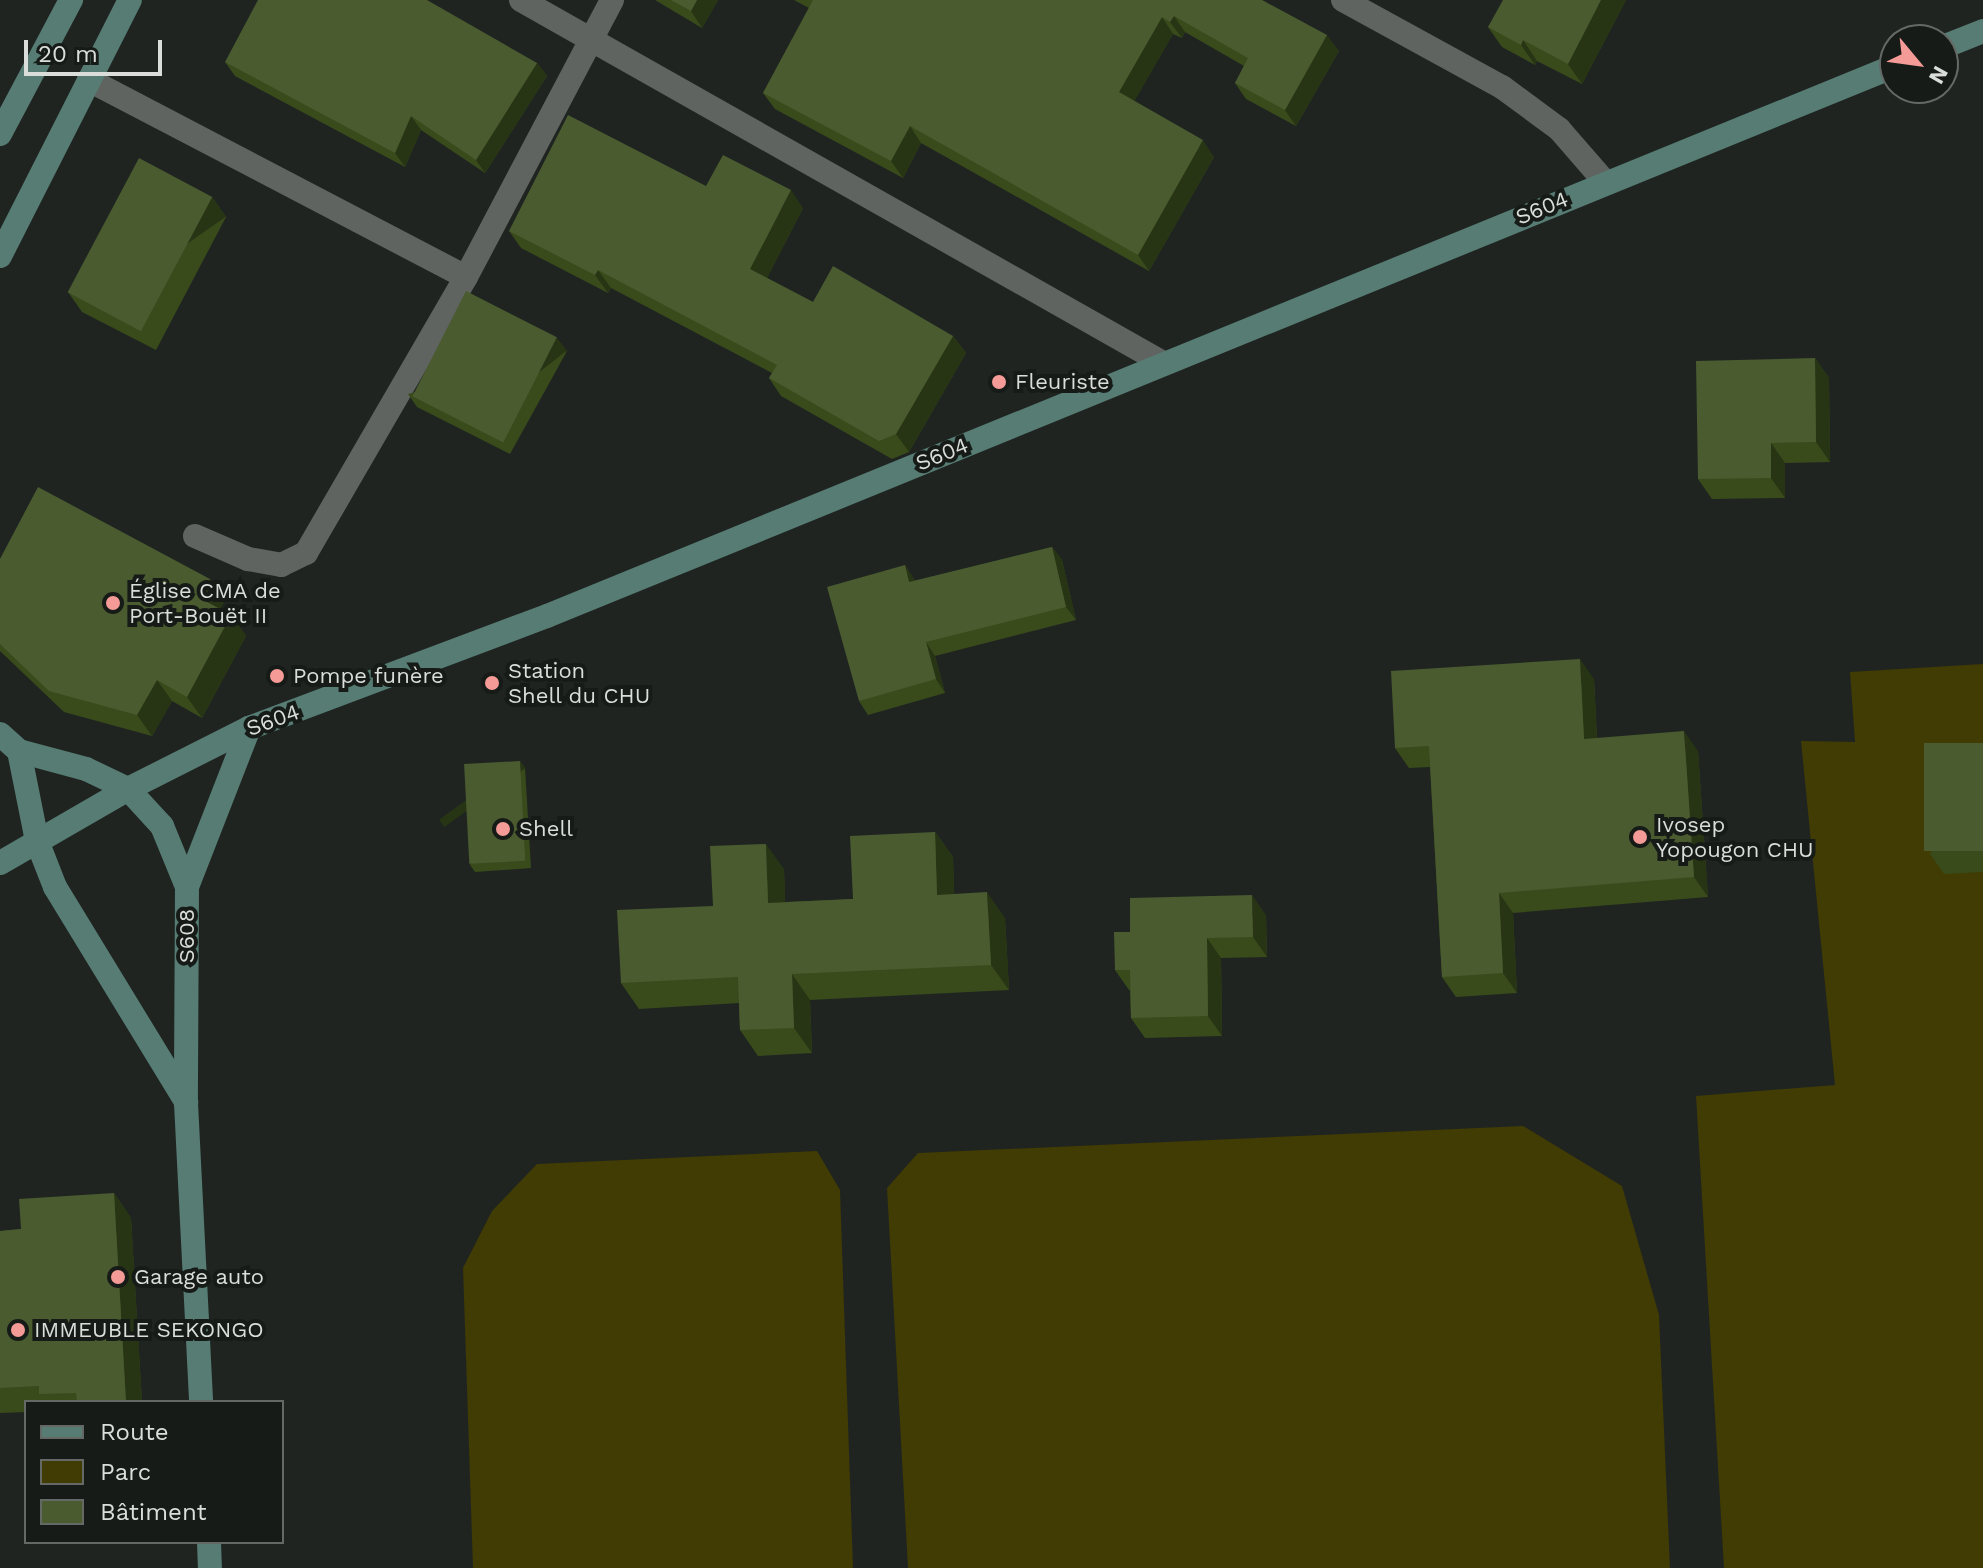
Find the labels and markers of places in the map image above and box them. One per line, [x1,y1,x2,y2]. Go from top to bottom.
place label: Fleuriste [1015,369,1110,395]
marker: Fleuriste [990,373,1008,391]
place label: Église CMA de Port-Bouët II [129,577,282,628]
marker: Église CMA de Port-Bouët II [104,594,122,612]
place label: Station Shell du CHU [508,657,651,708]
place label: Pompe funère [293,663,444,689]
marker: Pompe funère [268,667,286,685]
marker: Station Shell du CHU [483,674,501,692]
place label: Ivosep Yopougon CHU [1656,811,1814,862]
place label: Shell [519,816,573,842]
marker: Shell [494,820,512,838]
marker: Ivosep Yopougon CHU [1631,828,1649,846]
place label: Garage auto [134,1264,264,1290]
marker: Garage auto [109,1268,127,1286]
place label: IMMEUBLE SEKONGO [34,1317,264,1343]
marker: IMMEUBLE SEKONGO [9,1321,27,1339]

